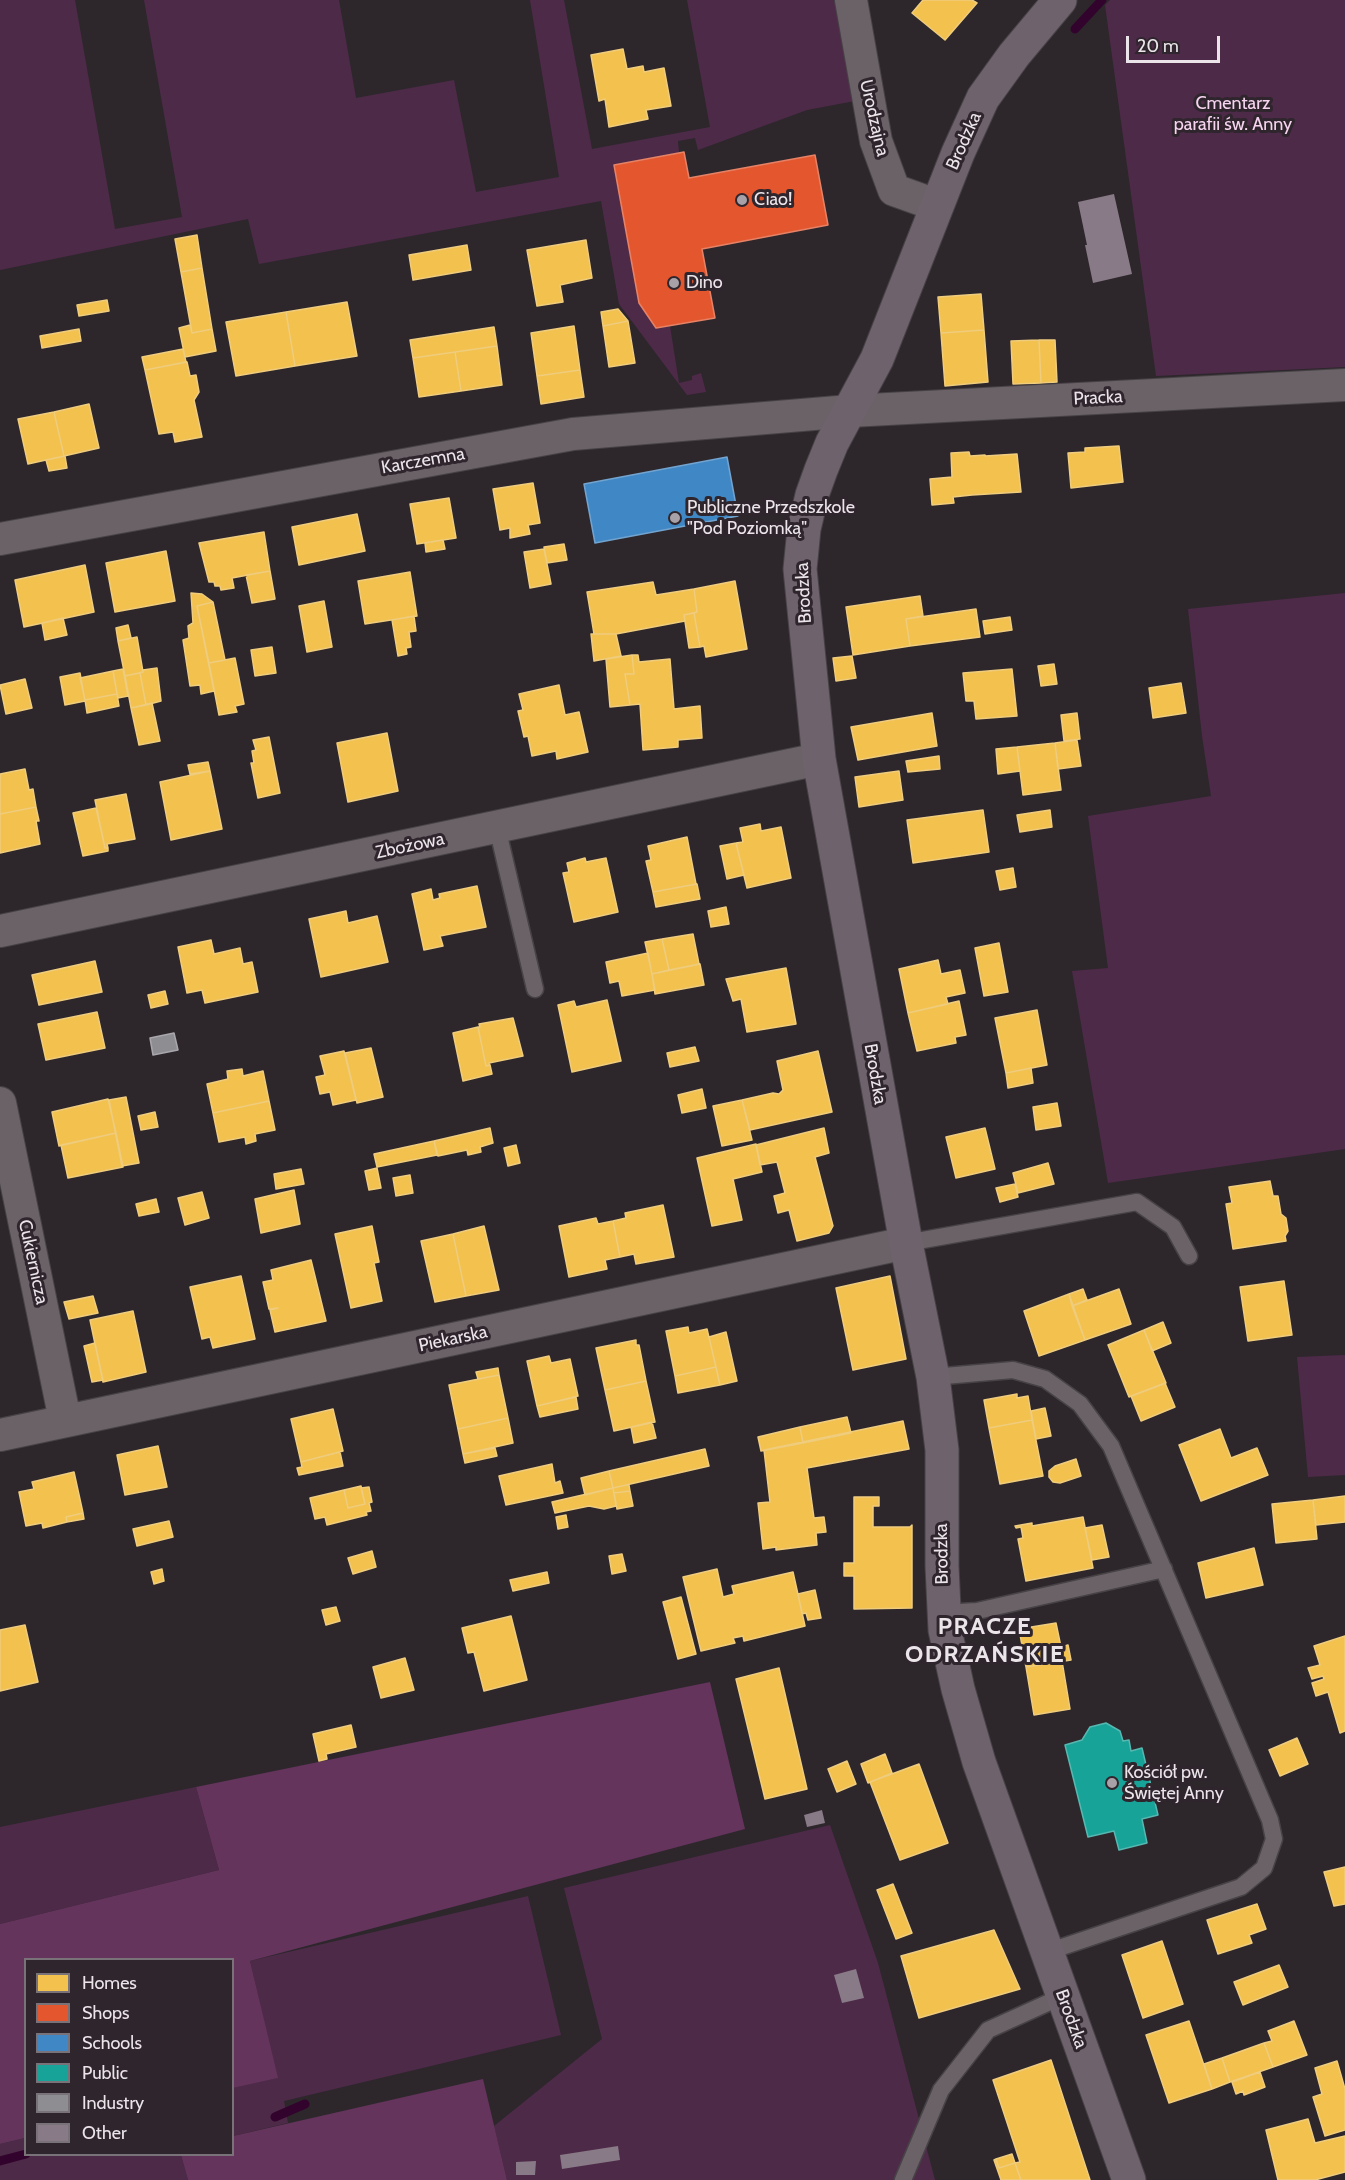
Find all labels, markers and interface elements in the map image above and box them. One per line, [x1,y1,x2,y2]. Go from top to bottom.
scale bar [1129,24,1224,62]
text: 20 m [1137,35,1179,57]
street label: Urodzajna [855,78,893,158]
park label: Cmentarz parafii św. Anny [1174,93,1292,136]
street label: Brodzka [942,109,986,173]
place label: Ciao! [754,189,792,211]
marker: Ciao! [735,193,749,207]
place label: Dino [686,272,723,294]
marker: Dino [667,276,681,290]
street label: Pracka [1073,386,1123,410]
street label: Karczemna [380,443,466,479]
place label: Publiczne Przedszkole "Pod Poziomką" [687,497,855,540]
marker: Publiczne Przedszkole "Pod Poziomką" [668,511,682,525]
street label: Brodzka [792,562,816,624]
street label: Zbożowa [374,828,446,864]
street label: Brodzka [859,1042,891,1106]
street label: Cukiernicza [13,1218,53,1306]
street label: Piekarska [417,1321,489,1357]
street label: Brodzka [931,1523,953,1585]
district label: PRACZE ODRZAŃSKIE [905,1613,1065,1669]
place label: Kościół pw. Świętej Anny [1124,1762,1224,1804]
marker: Kościół pw. Świętej Anny [1105,1776,1119,1790]
legend [24,1958,234,2156]
text: Homes [82,1972,137,1994]
street label: Brodzka [1050,1987,1092,2051]
text: Shops [82,2002,130,2024]
text: Schools [82,2032,142,2054]
text: Public [82,2062,128,2084]
text: Industry [82,2092,144,2114]
text: Other [82,2122,127,2144]

